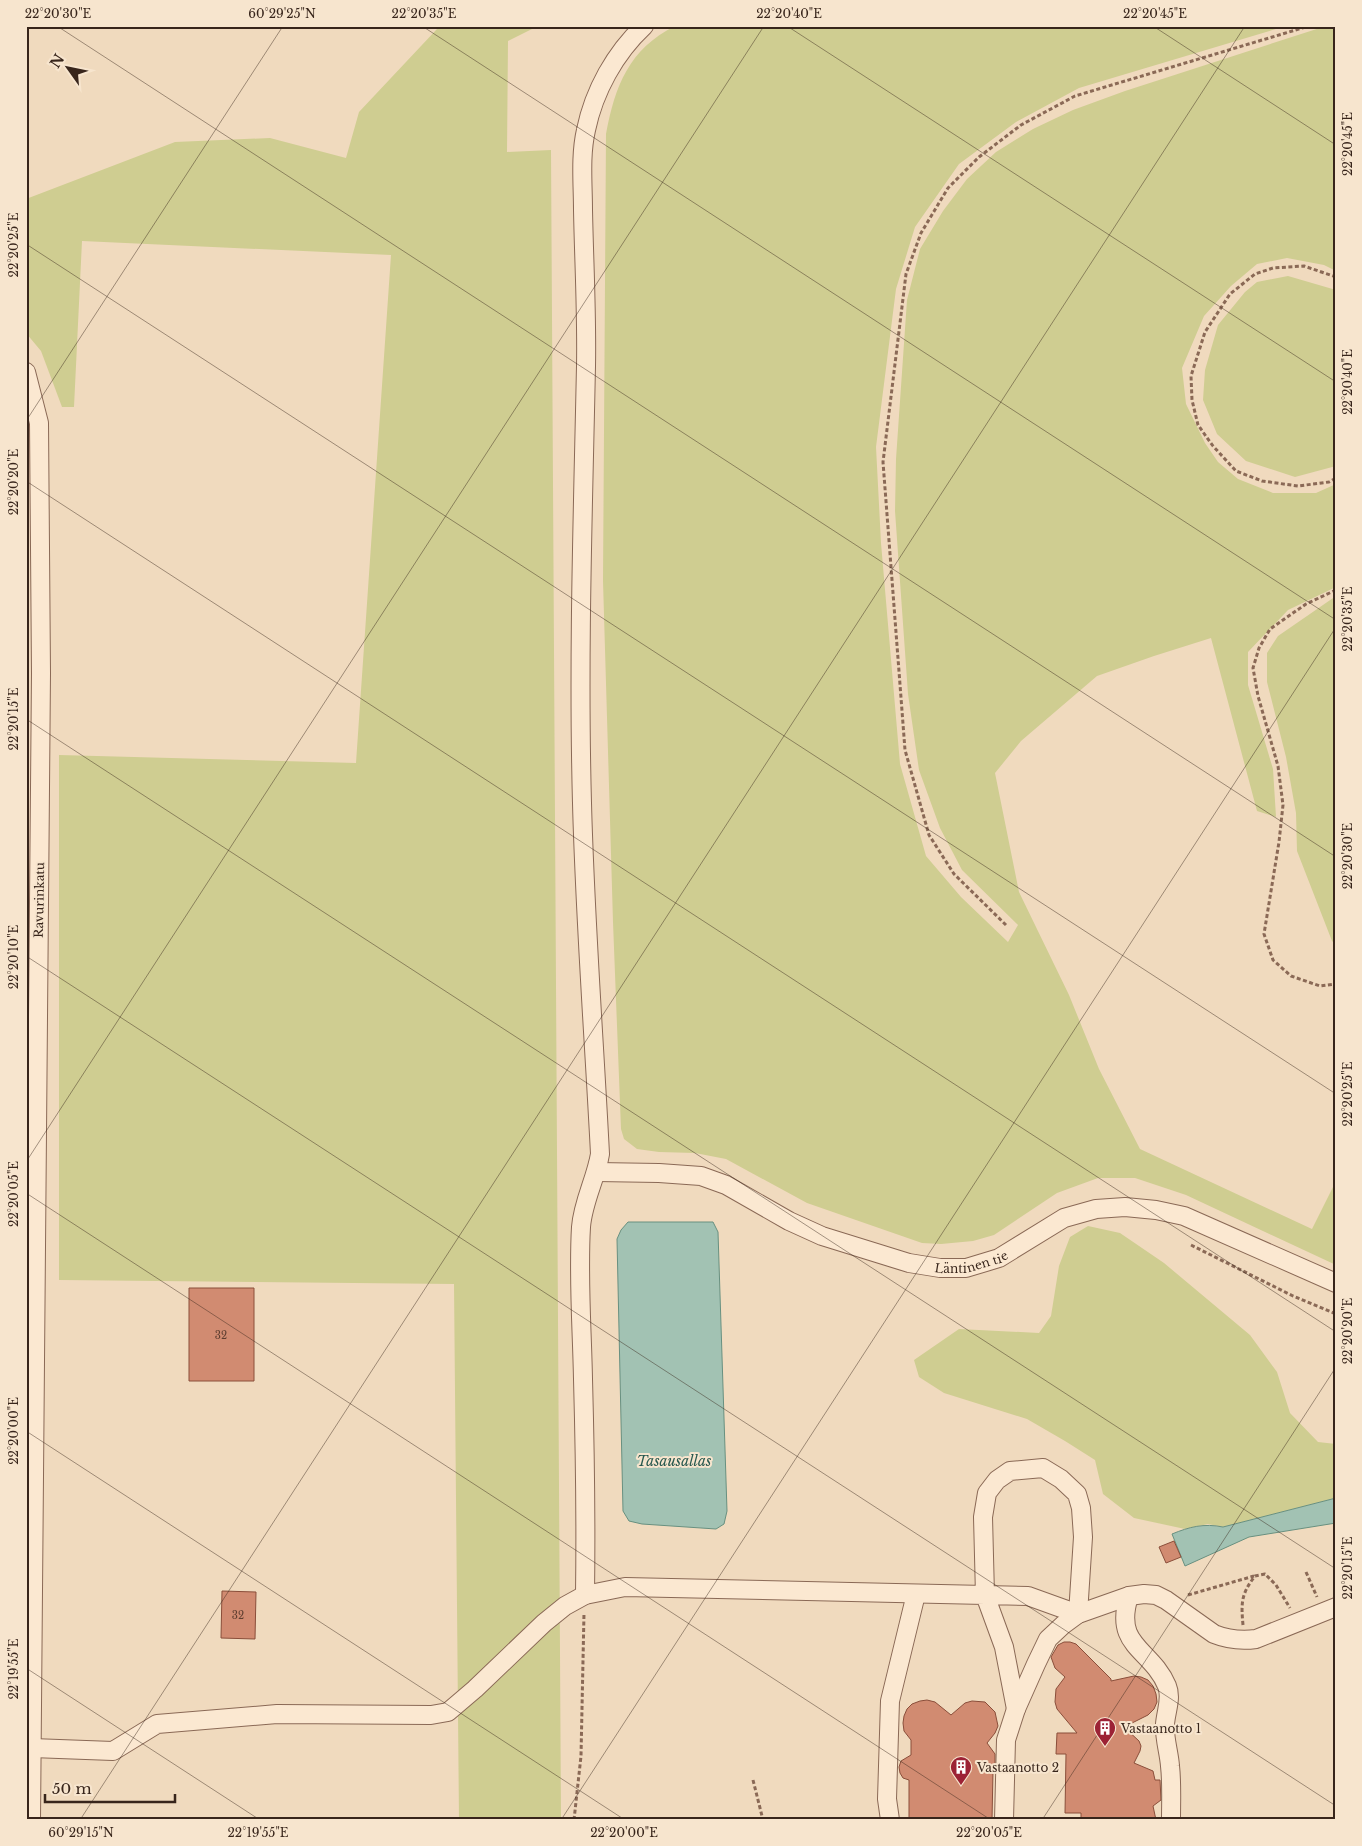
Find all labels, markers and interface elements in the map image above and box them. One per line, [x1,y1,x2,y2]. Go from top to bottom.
text: 22°20'30"E [25,6,92,21]
text: 60°29'25"N [248,6,316,21]
text: 22°20'35"E [392,6,457,21]
text: 22°20'40"E [756,6,822,21]
text: 22°20'45"E [1123,6,1187,21]
north arrow [42,42,92,92]
text: N [46,50,68,71]
text: 22°20'45"E [1340,112,1355,176]
text: 22°20'25"E [6,212,21,277]
text: 22°20'40"E [1340,349,1355,415]
text: 22°20'20"E [6,448,21,515]
text: 22°20'35"E [1340,586,1355,651]
text: 22°20'15"E [6,687,21,750]
text: 22°20'30"E [1340,822,1355,889]
street label: Ravurinkatu [31,862,47,938]
text: 22°20'10"E [6,924,21,989]
text: 22°20'25"E [1340,1061,1355,1126]
text: 22°20'05"E [6,1161,21,1227]
street label: Läntinen tie [934,1247,1011,1276]
text: 22°20'20"E [1340,1297,1355,1364]
house number: 32 [215,1329,227,1342]
text: 22°20'00"E [6,1397,21,1465]
water label: Tasausallas [637,1452,711,1470]
text: 22°20'15"E [1340,1536,1355,1599]
house number: 32 [232,1609,244,1622]
text: 22°19'55"E [6,1638,21,1700]
building icon: Vastaanotto 1 [1093,1716,1117,1747]
place label: Vastaanotto 1 [1120,1721,1201,1736]
building icon: Vastaanotto 2 [949,1755,973,1786]
place label: Vastaanotto 2 [976,1760,1059,1775]
scale bar [45,1771,175,1803]
text: 50 m [52,1779,92,1798]
text: 60°29'15"N [48,1825,114,1840]
text: 22°19'55"E [227,1825,289,1840]
text: 22°20'00"E [590,1825,658,1840]
text: 22°20'05"E [956,1825,1022,1840]

